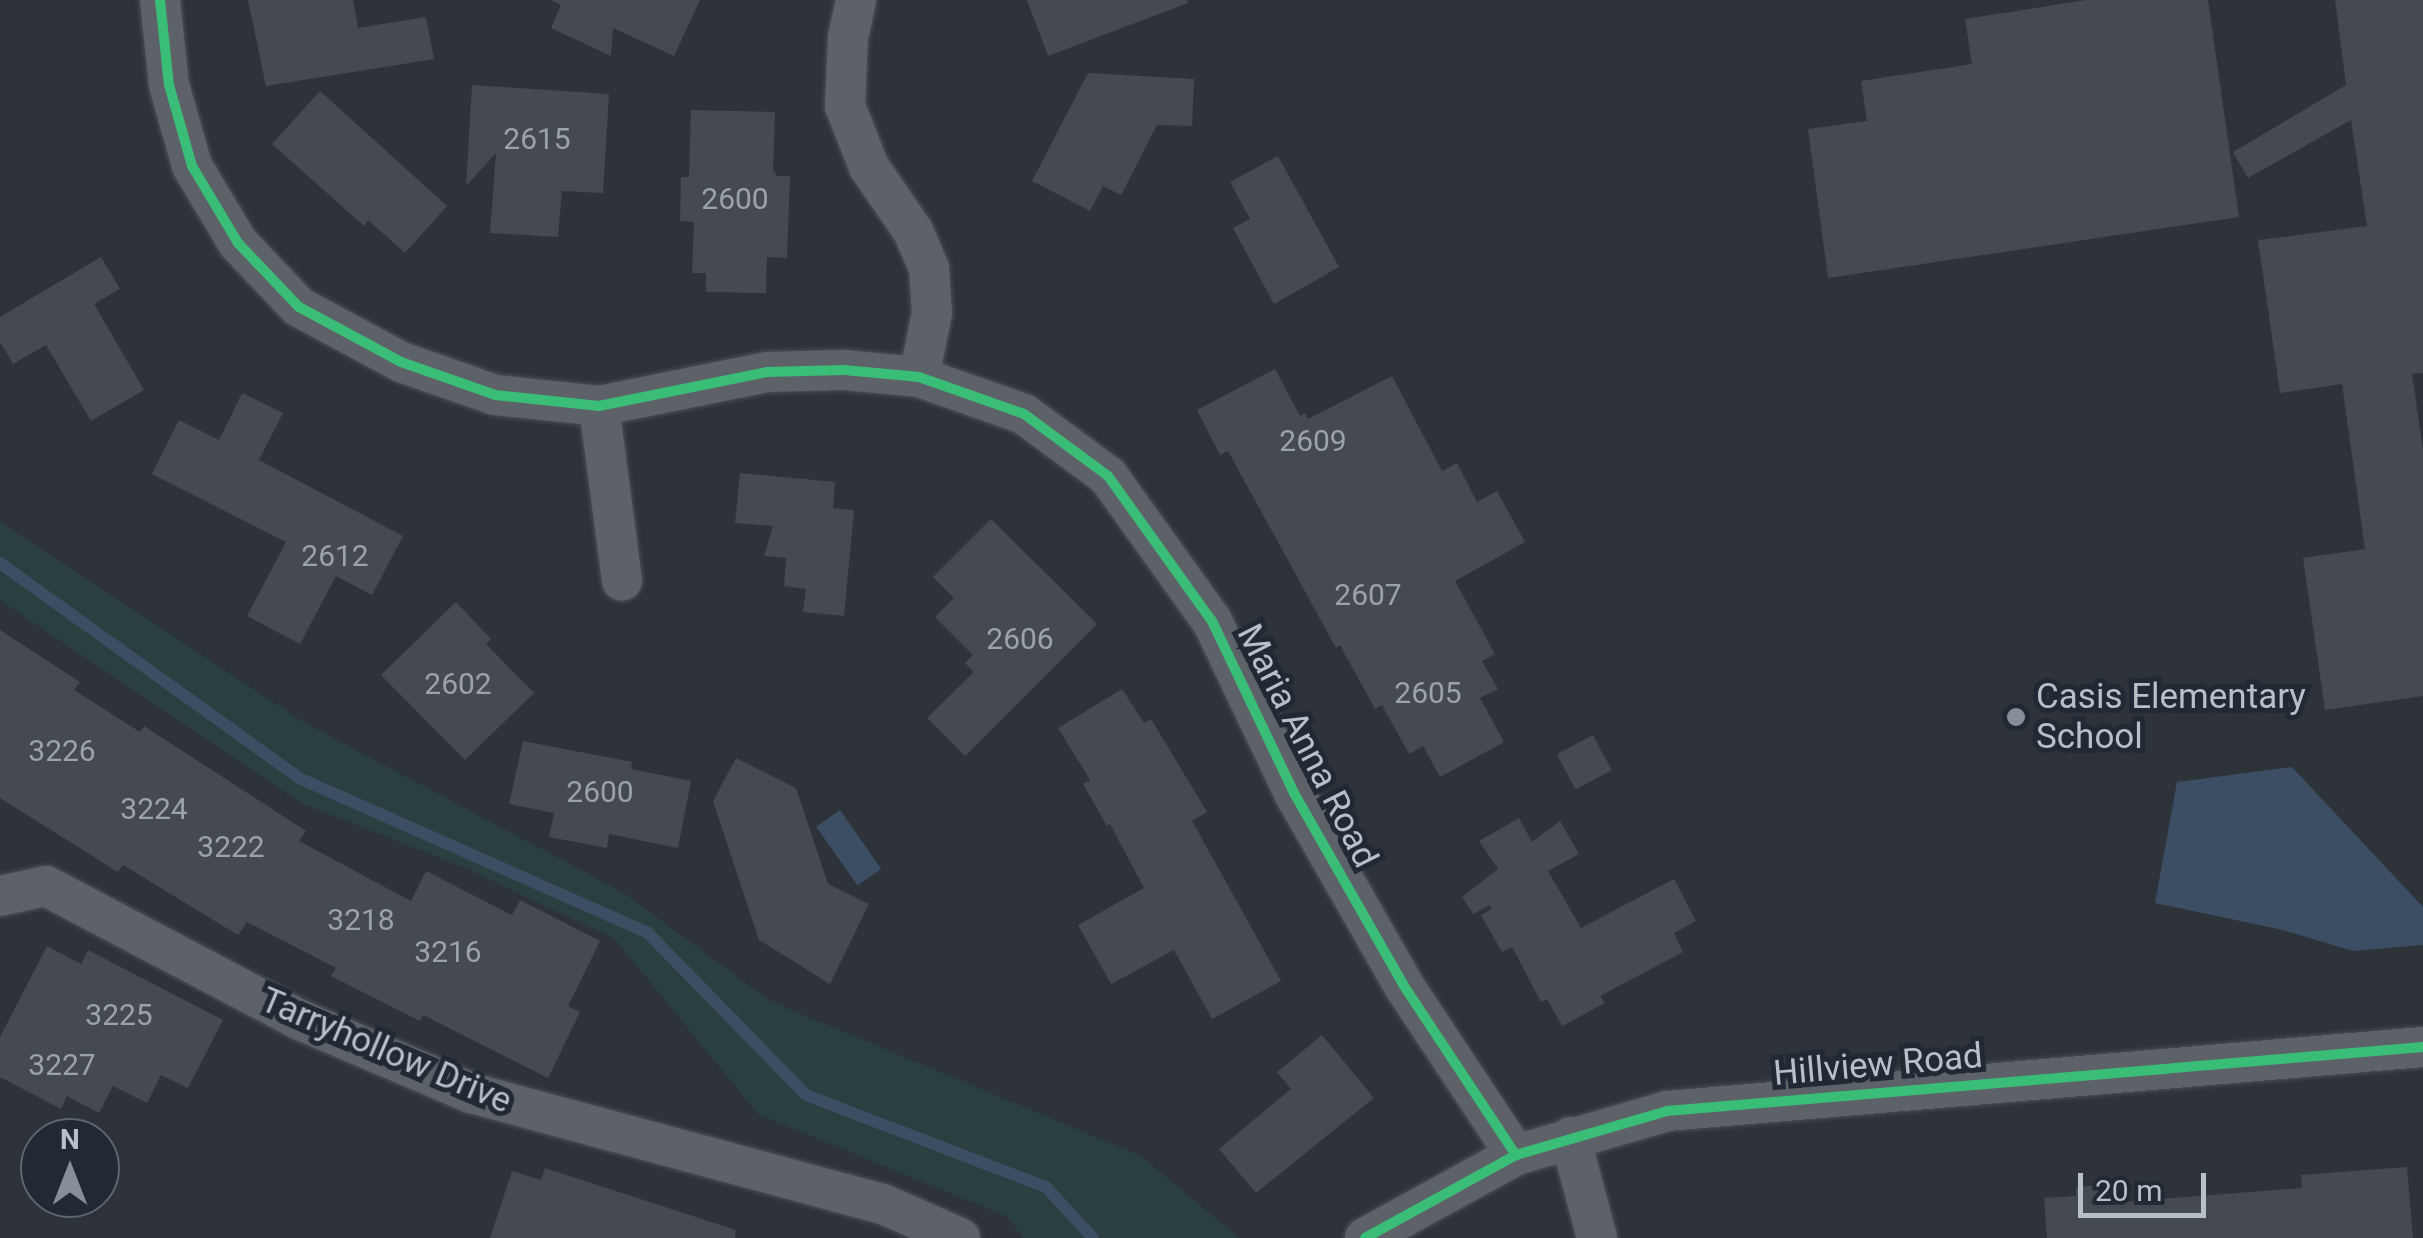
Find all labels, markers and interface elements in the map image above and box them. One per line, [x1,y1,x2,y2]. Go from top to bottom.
house number: 2615 [503,121,571,157]
house number: 2600 [701,181,769,217]
house number: 2609 [1279,423,1347,459]
house number: 2612 [301,538,369,574]
house number: 2607 [1334,577,1402,613]
street label: Maria Anna Road [1228,617,1386,875]
house number: 2606 [986,621,1054,657]
house number: 2602 [424,666,492,702]
house number: 2605 [1394,675,1462,711]
place label: Casis Elementary School [2036,676,2306,758]
marker: Casis Elementary School [2005,706,2027,728]
house number: 3226 [28,733,96,769]
house number: 2600 [566,774,634,810]
house number: 3224 [120,791,188,827]
house number: 3222 [197,829,265,865]
house number: 3218 [327,902,395,938]
house number: 3216 [414,934,482,970]
street label: Tarryhollow Drive [254,979,518,1123]
house number: 3225 [85,997,153,1033]
street label: Hillview Road [1772,1035,1984,1095]
house number: 3227 [28,1047,96,1083]
north arrow [20,1118,120,1218]
text: N [60,1123,80,1156]
scale bar [2083,1153,2210,1215]
text: 20 m [2095,1173,2162,1208]

